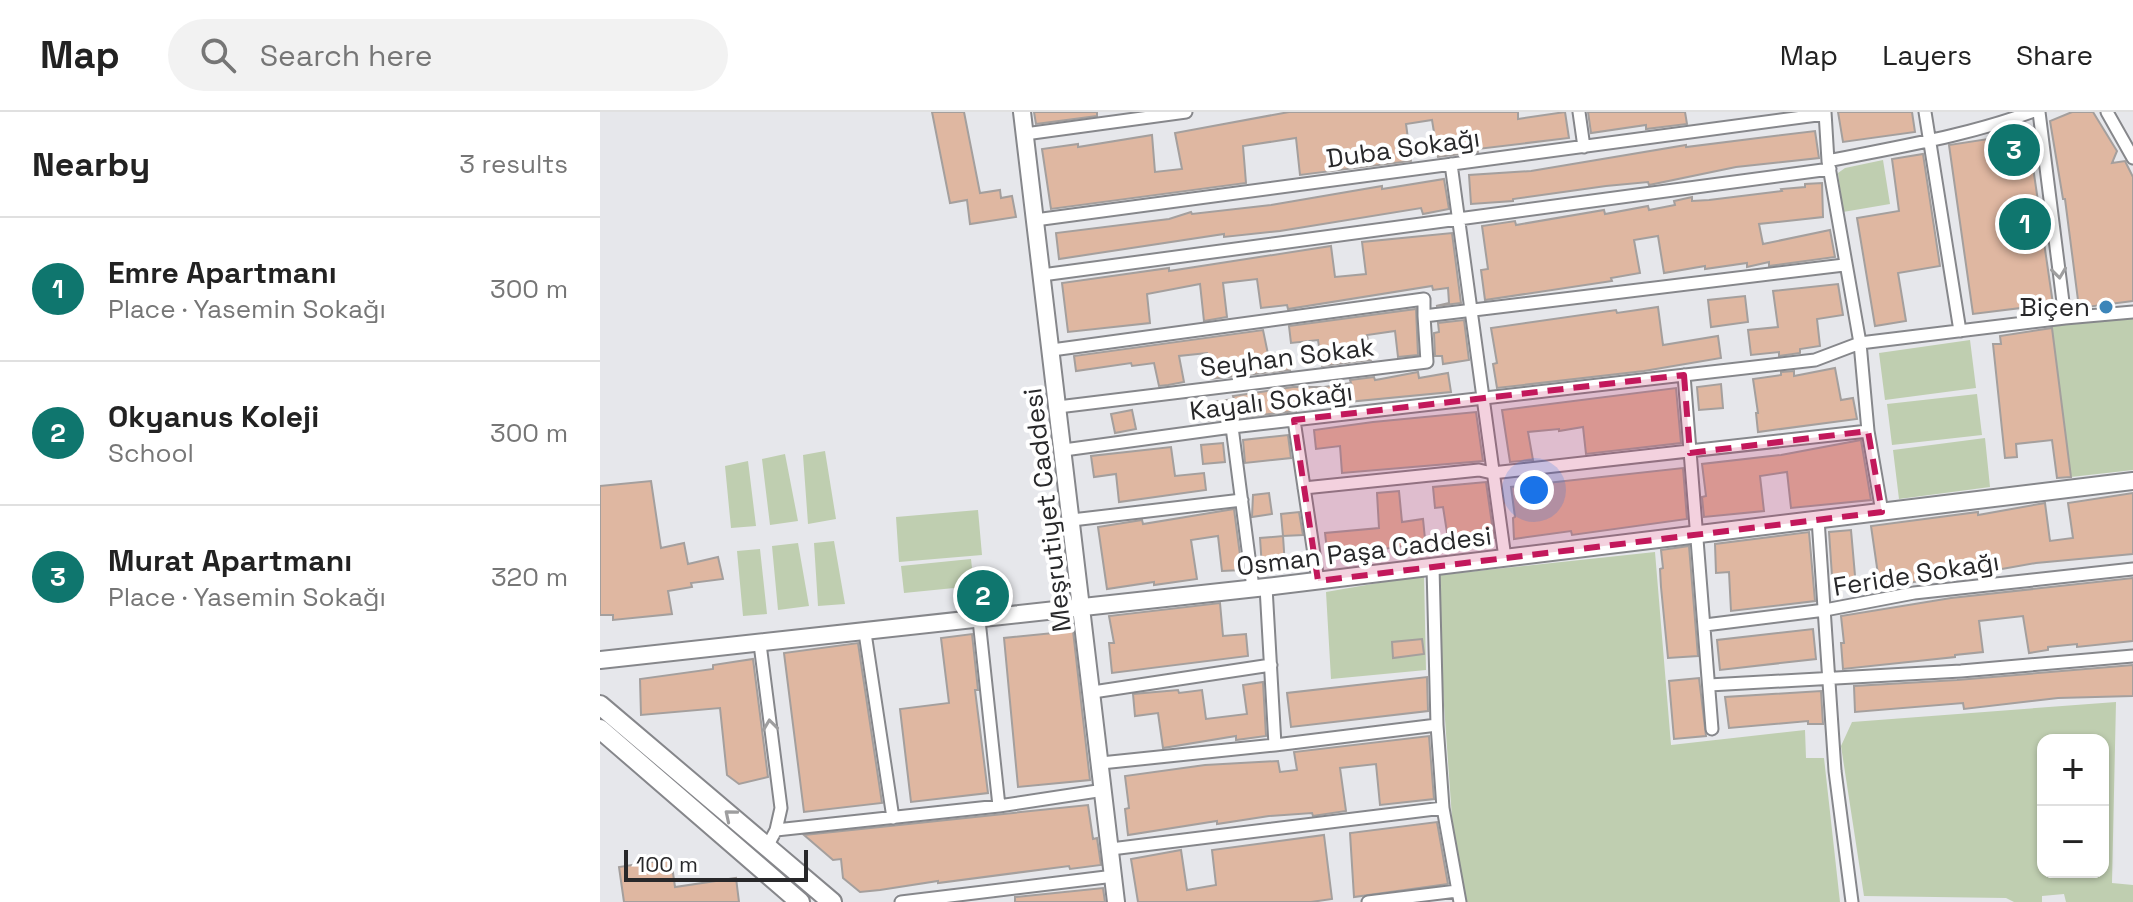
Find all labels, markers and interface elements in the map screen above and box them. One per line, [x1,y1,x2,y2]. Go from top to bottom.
search box [168,19,728,91]
text: Map [40,31,120,79]
icon: search [196,33,240,77]
text: Search here [260,36,433,75]
text: Map [1780,37,1838,73]
text: Layers [1882,37,1972,73]
text: Share [2016,37,2093,73]
street label: Duba Sokağı [1324,120,1482,176]
pin: 3 [1988,120,2040,180]
text: Nearby [32,143,150,186]
text: 3 results [459,147,568,181]
pin: 1 [1999,194,2051,254]
text: Emre Apartmanı [108,253,337,292]
one-way arrow [2050,266,2067,280]
text: 1 [52,272,64,306]
text: 300 m [490,272,568,306]
place label: Biçen [2020,290,2090,324]
text: Place · Yasemin Sokağı [108,292,386,326]
marker: Biçen [2097,298,2115,316]
street label: Seyhan Sokak [1198,329,1376,385]
street label: Kayalı Sokağı [1187,374,1355,428]
street label: Meşrutiyet Caddesi [1015,386,1079,634]
text: Okyanus Koleji [108,397,319,436]
text: 2 [50,416,66,450]
text: 300 m [490,416,568,450]
text: School [108,436,194,470]
your location [1514,470,1554,510]
street label: Osman Paşa Caddesi [1235,518,1493,584]
text: Murat Apartmanı [108,541,352,580]
street label: Feride Sokağı [1831,544,2001,604]
text: 3 [50,560,66,594]
text: 320 m [491,560,568,594]
pin: 2 [957,566,1009,626]
text: Place · Yasemin Sokağı [108,580,386,614]
one-way arrow [762,718,779,732]
map controls [2037,734,2109,878]
button: + [2037,734,2109,806]
button: − [2037,806,2109,878]
one-way arrow [725,810,739,825]
scale bar [624,846,808,882]
text: 100 m [636,850,698,878]

